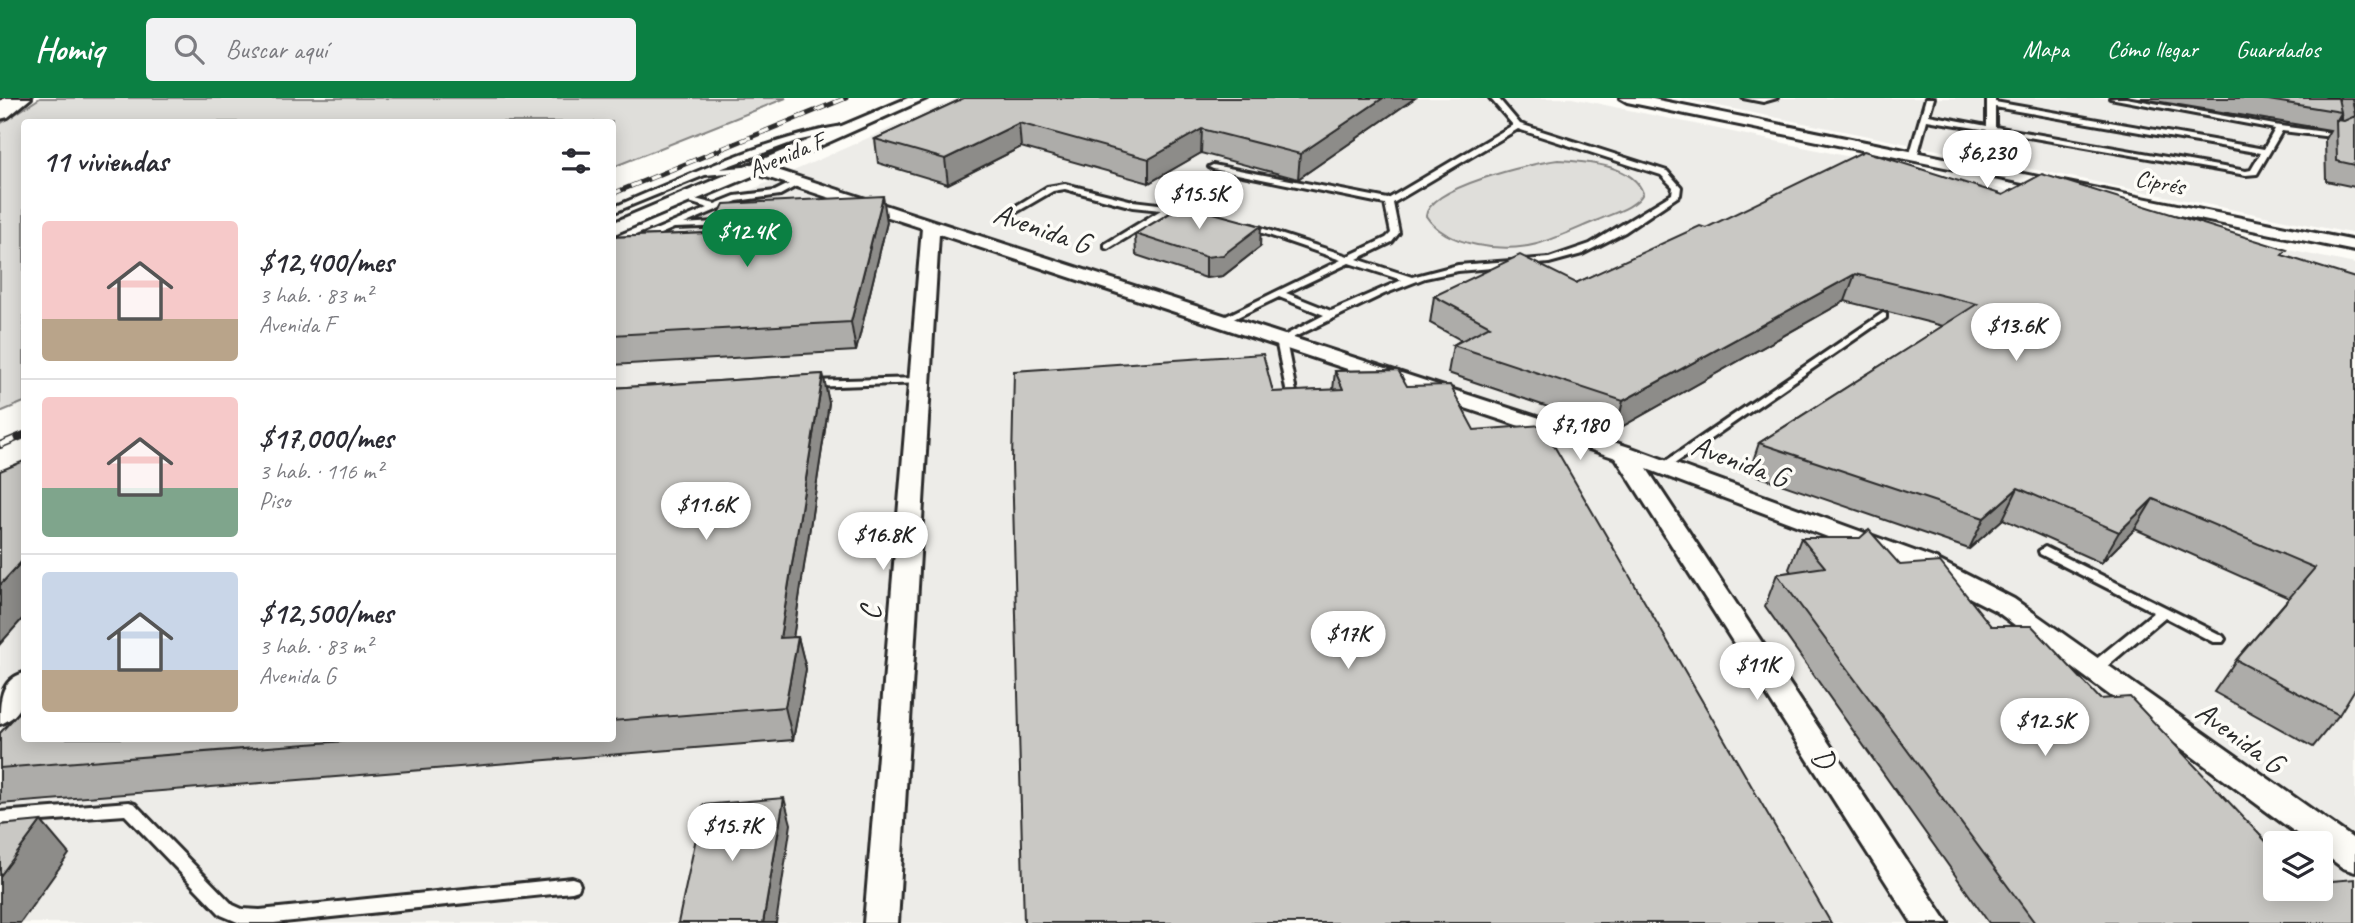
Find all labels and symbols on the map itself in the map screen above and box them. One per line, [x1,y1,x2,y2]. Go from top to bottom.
street label: Avenida F [744,124,833,184]
pin: $6,230 [1930,130,2044,190]
street label: Ciprés [2133,163,2190,202]
pin: $15.5K [1142,172,1256,231]
street label: Avenida G [989,194,1099,263]
pin: $12.4K [690,209,804,269]
pin: $13.6K [1959,303,2073,363]
pin: $7,180 [1523,402,1637,462]
street label: Avenida G [1687,426,1797,497]
pin: $11.6K [649,482,763,542]
pin: $16.8K [826,512,940,572]
street label: C [851,602,890,621]
pin: $17K [1307,612,1389,671]
pin: $11K [1716,642,1798,702]
street label: Avenida G [2189,692,2294,784]
pin: $12.5K [1988,698,2102,758]
street label: D [1803,740,1846,778]
pin: $15.7K [675,804,789,863]

